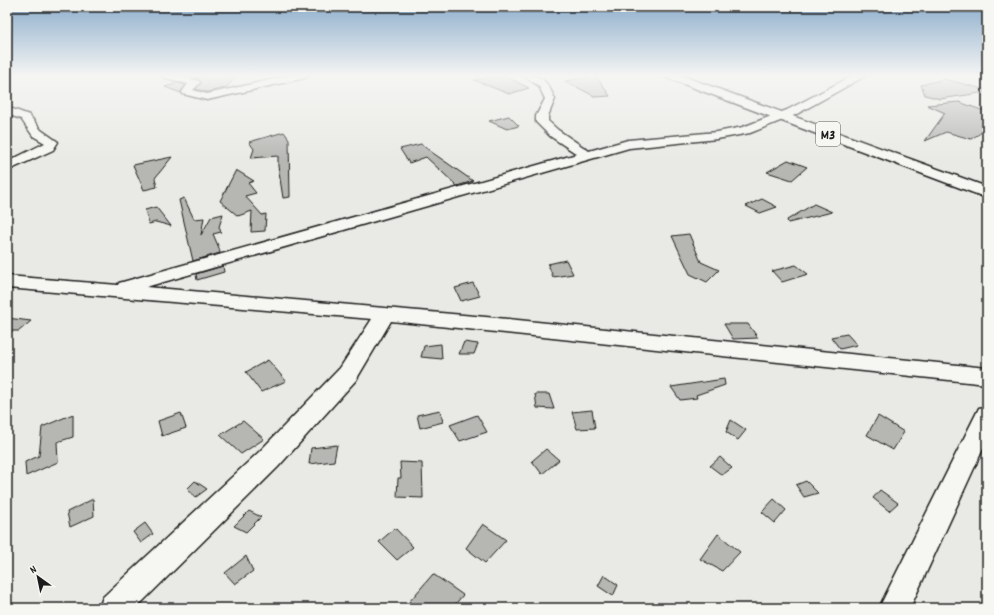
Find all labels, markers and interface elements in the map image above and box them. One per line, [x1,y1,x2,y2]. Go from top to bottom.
road number: M3 [816,122,840,146]
north arrow [18,557,58,597]
text: N [27,562,41,578]

